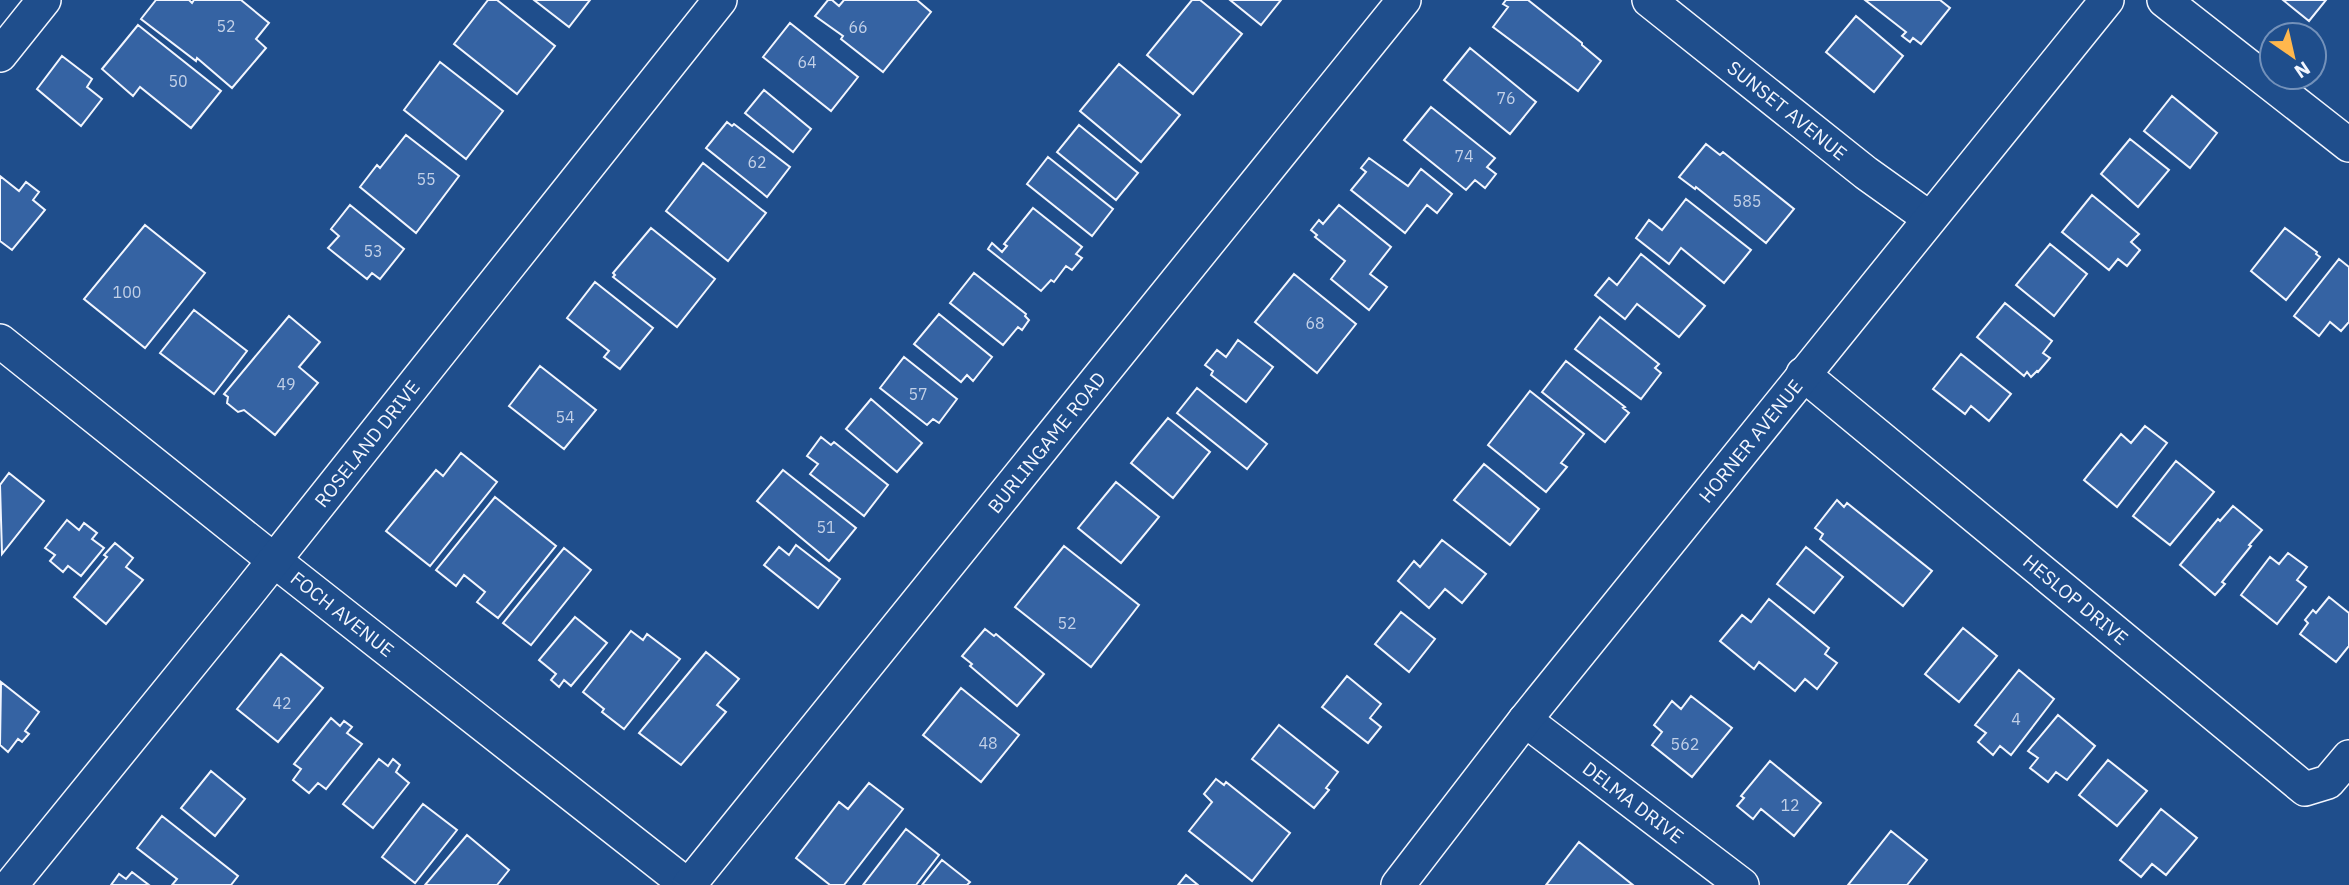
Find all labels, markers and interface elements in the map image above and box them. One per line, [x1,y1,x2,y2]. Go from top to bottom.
house number: 52 [216,16,236,36]
house number: 66 [848,17,868,37]
north arrow [2258,21,2328,91]
house number: 64 [797,52,817,72]
street label: SUNSET AVENUE [1723,55,1852,165]
text: N [2290,56,2315,84]
house number: 50 [168,71,188,91]
house number: 76 [1496,88,1516,108]
house number: 74 [1454,146,1474,166]
house number: 62 [747,152,767,172]
house number: 55 [416,169,436,189]
house number: 585 [1733,191,1761,211]
house number: 53 [363,241,383,261]
house number: 100 [113,282,141,302]
house number: 68 [1305,313,1325,333]
street label: BURLINGAME ROAD [982,367,1111,518]
house number: 49 [276,374,296,394]
street label: HORNER AVENUE [1694,374,1808,508]
street label: ROSELAND DRIVE [309,375,425,512]
house number: 57 [908,384,928,404]
house number: 54 [555,407,575,427]
house number: 51 [816,517,836,537]
street label: HESLOP DRIVE [2018,549,2133,650]
street label: FOCH AVENUE [286,566,399,662]
house number: 52 [1057,613,1077,633]
house number: 42 [272,693,292,713]
house number: 4 [2011,709,2021,729]
house number: 48 [978,733,998,753]
house number: 562 [1671,734,1699,754]
street label: DELMA DRIVE [1578,756,1689,848]
house number: 12 [1780,795,1800,815]

